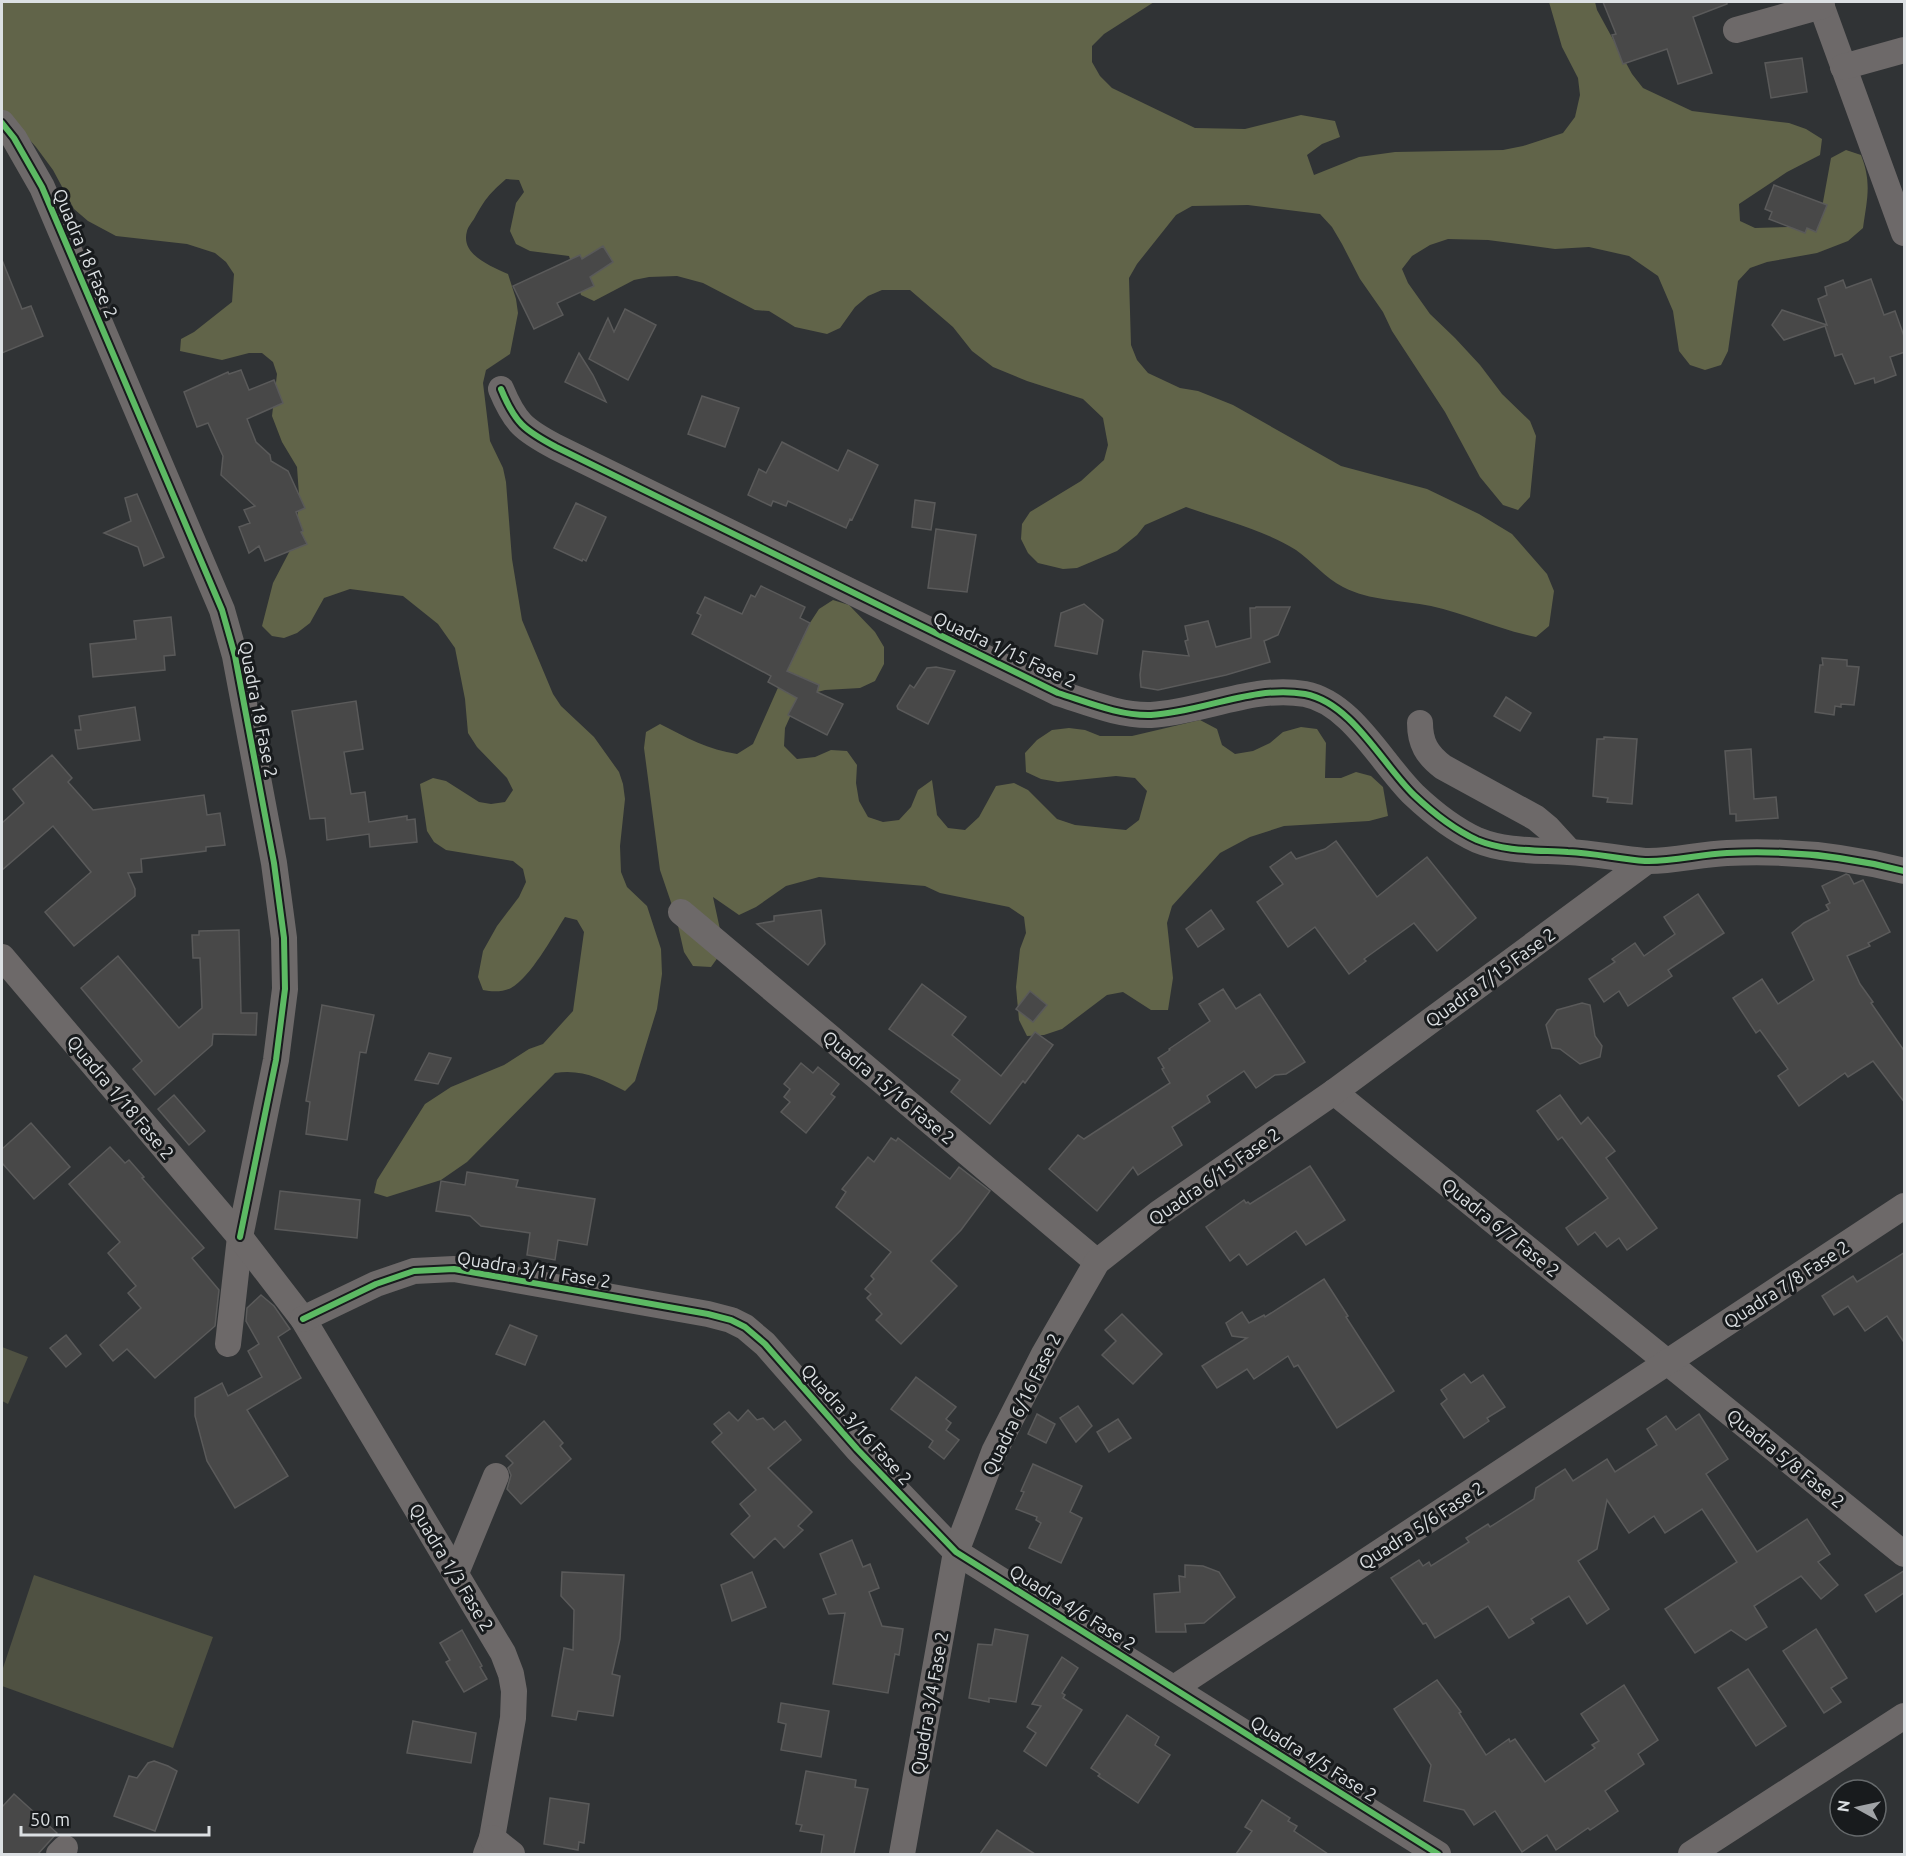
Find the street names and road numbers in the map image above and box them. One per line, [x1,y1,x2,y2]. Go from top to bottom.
street label: Quadra 18 Fase 2 [49,185,122,321]
street label: Quadra 1/15 Fase 2 [930,607,1080,692]
street label: Quadra 18 Fase 2 [235,639,282,779]
street label: Quadra 7/15 Fase 2 [1421,923,1559,1032]
street label: Quadra 15/16 Fase 2 [818,1026,959,1149]
street label: Quadra 1/18 Fase 2 [63,1031,179,1164]
street label: Quadra 6/15 Fase 2 [1145,1123,1284,1230]
street label: Quadra 6/7 Fase 2 [1438,1173,1564,1281]
street label: Quadra 7/8 Fase 2 [1720,1236,1853,1333]
street label: Quadra 3/17 Fase 2 [456,1247,612,1292]
street label: Quadra 6/16 Fase 2 [978,1330,1065,1479]
street label: Quadra 3/16 Fase 2 [797,1360,916,1489]
street label: Quadra 5/8 Fase 2 [1723,1404,1849,1512]
street label: Quadra 5/6 Fase 2 [1355,1477,1488,1574]
street label: Quadra 1/3 Fase 2 [405,1500,498,1635]
street label: Quadra 4/6 Fase 2 [1006,1560,1140,1655]
street label: Quadra 3/4 Fase 2 [907,1630,952,1776]
street label: Quadra 4/5 Fase 2 [1247,1711,1381,1806]

